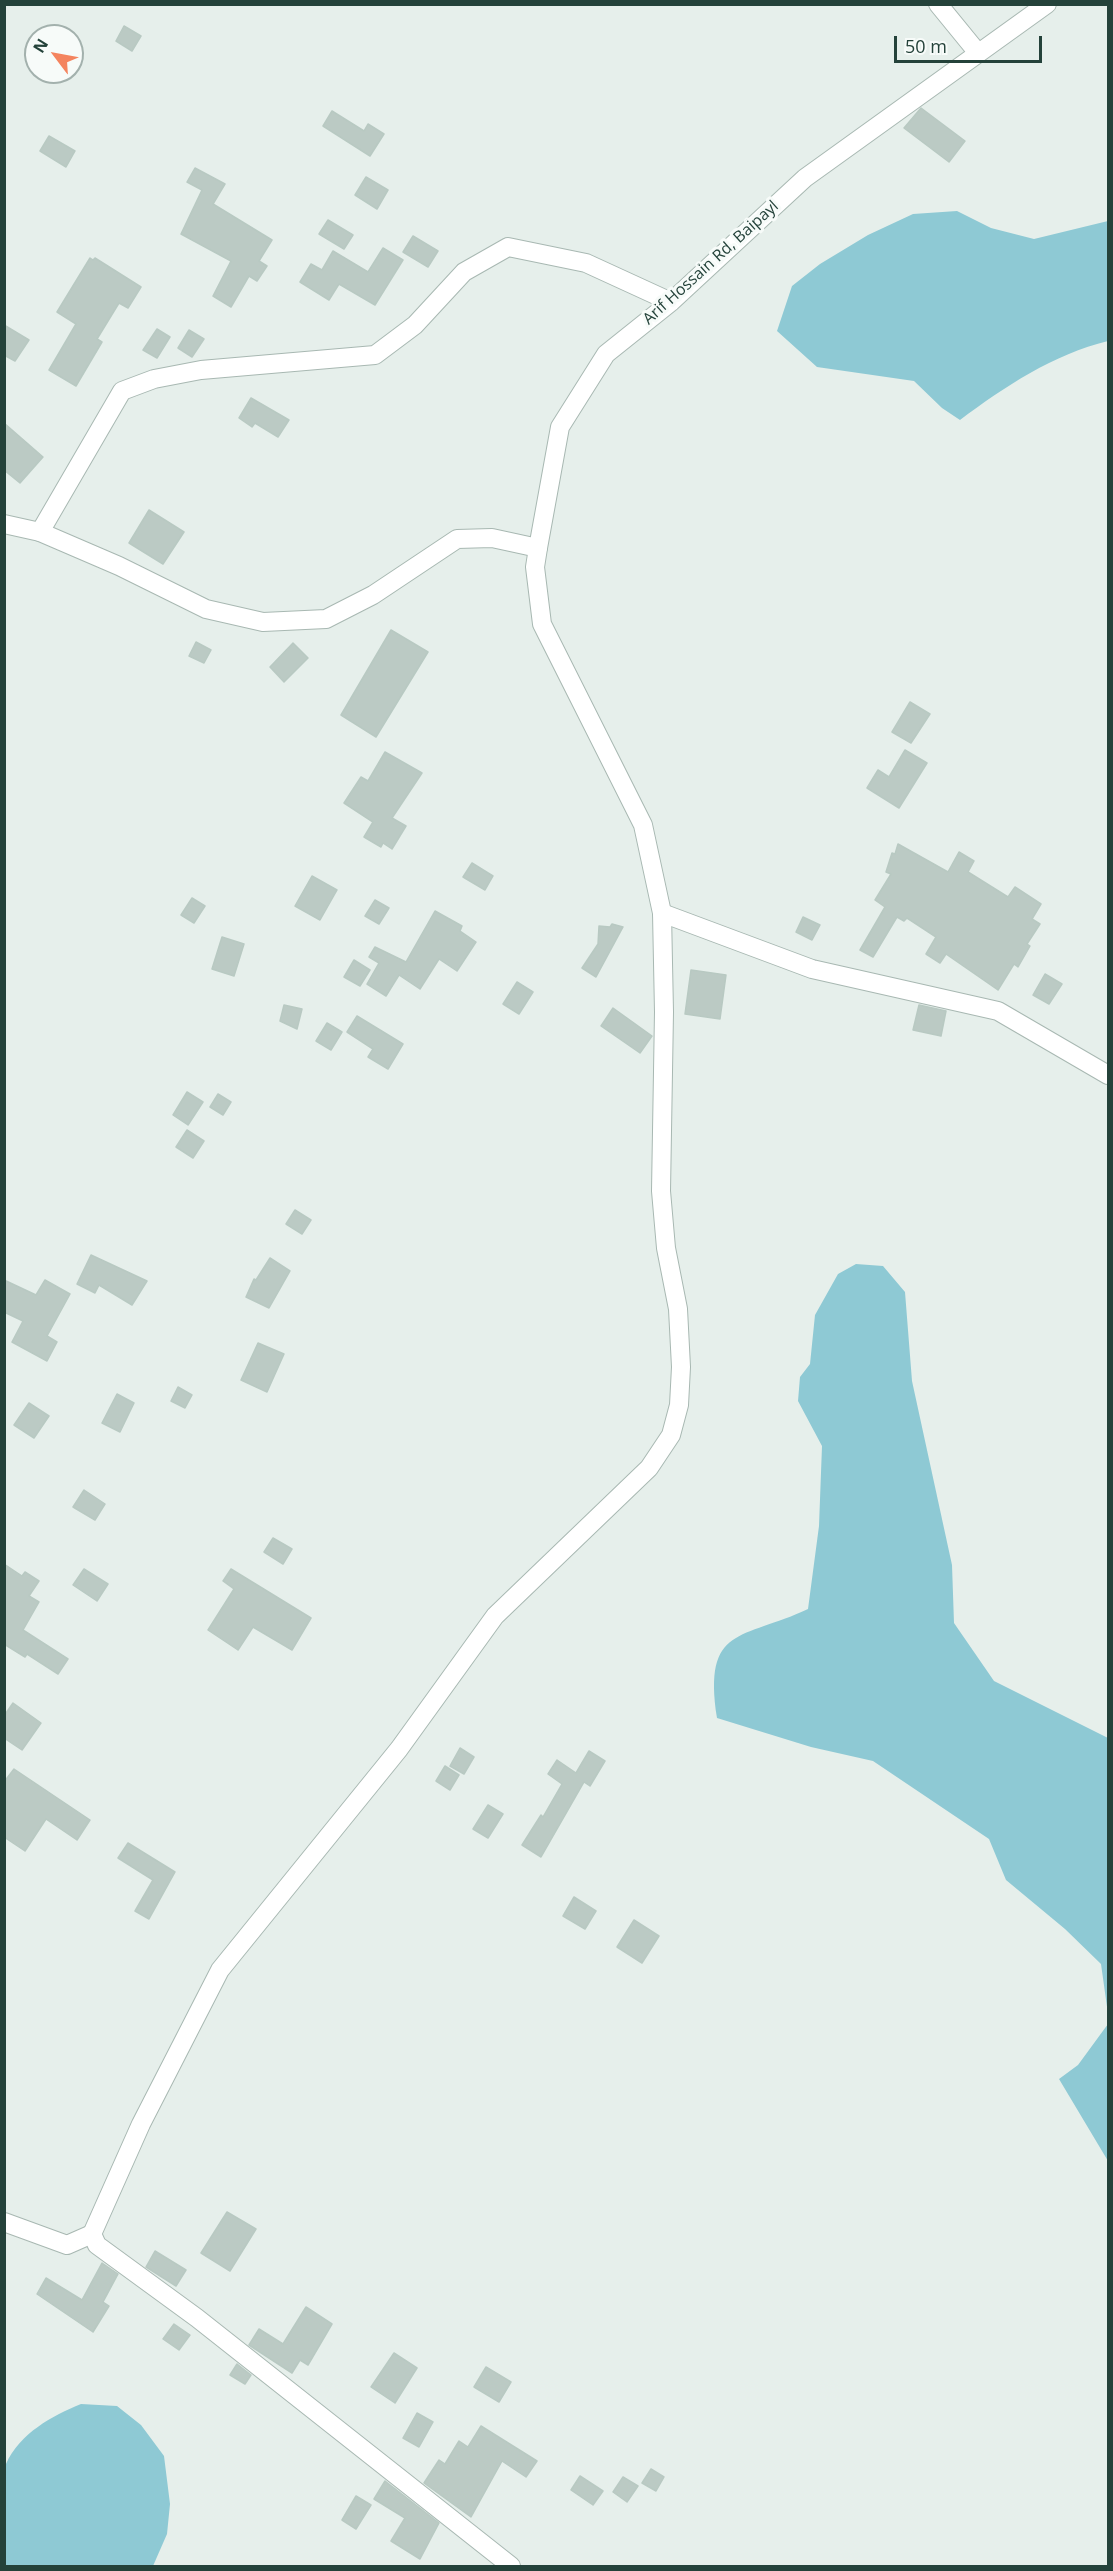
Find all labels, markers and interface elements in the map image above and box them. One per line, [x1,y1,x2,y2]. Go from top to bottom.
north arrow [24,24,84,84]
scale bar [897,24,1046,62]
text: N [28,34,53,57]
text: 50 m [905,34,947,58]
street label: Arif Hossain Rd, Baipayl [639,197,783,329]

